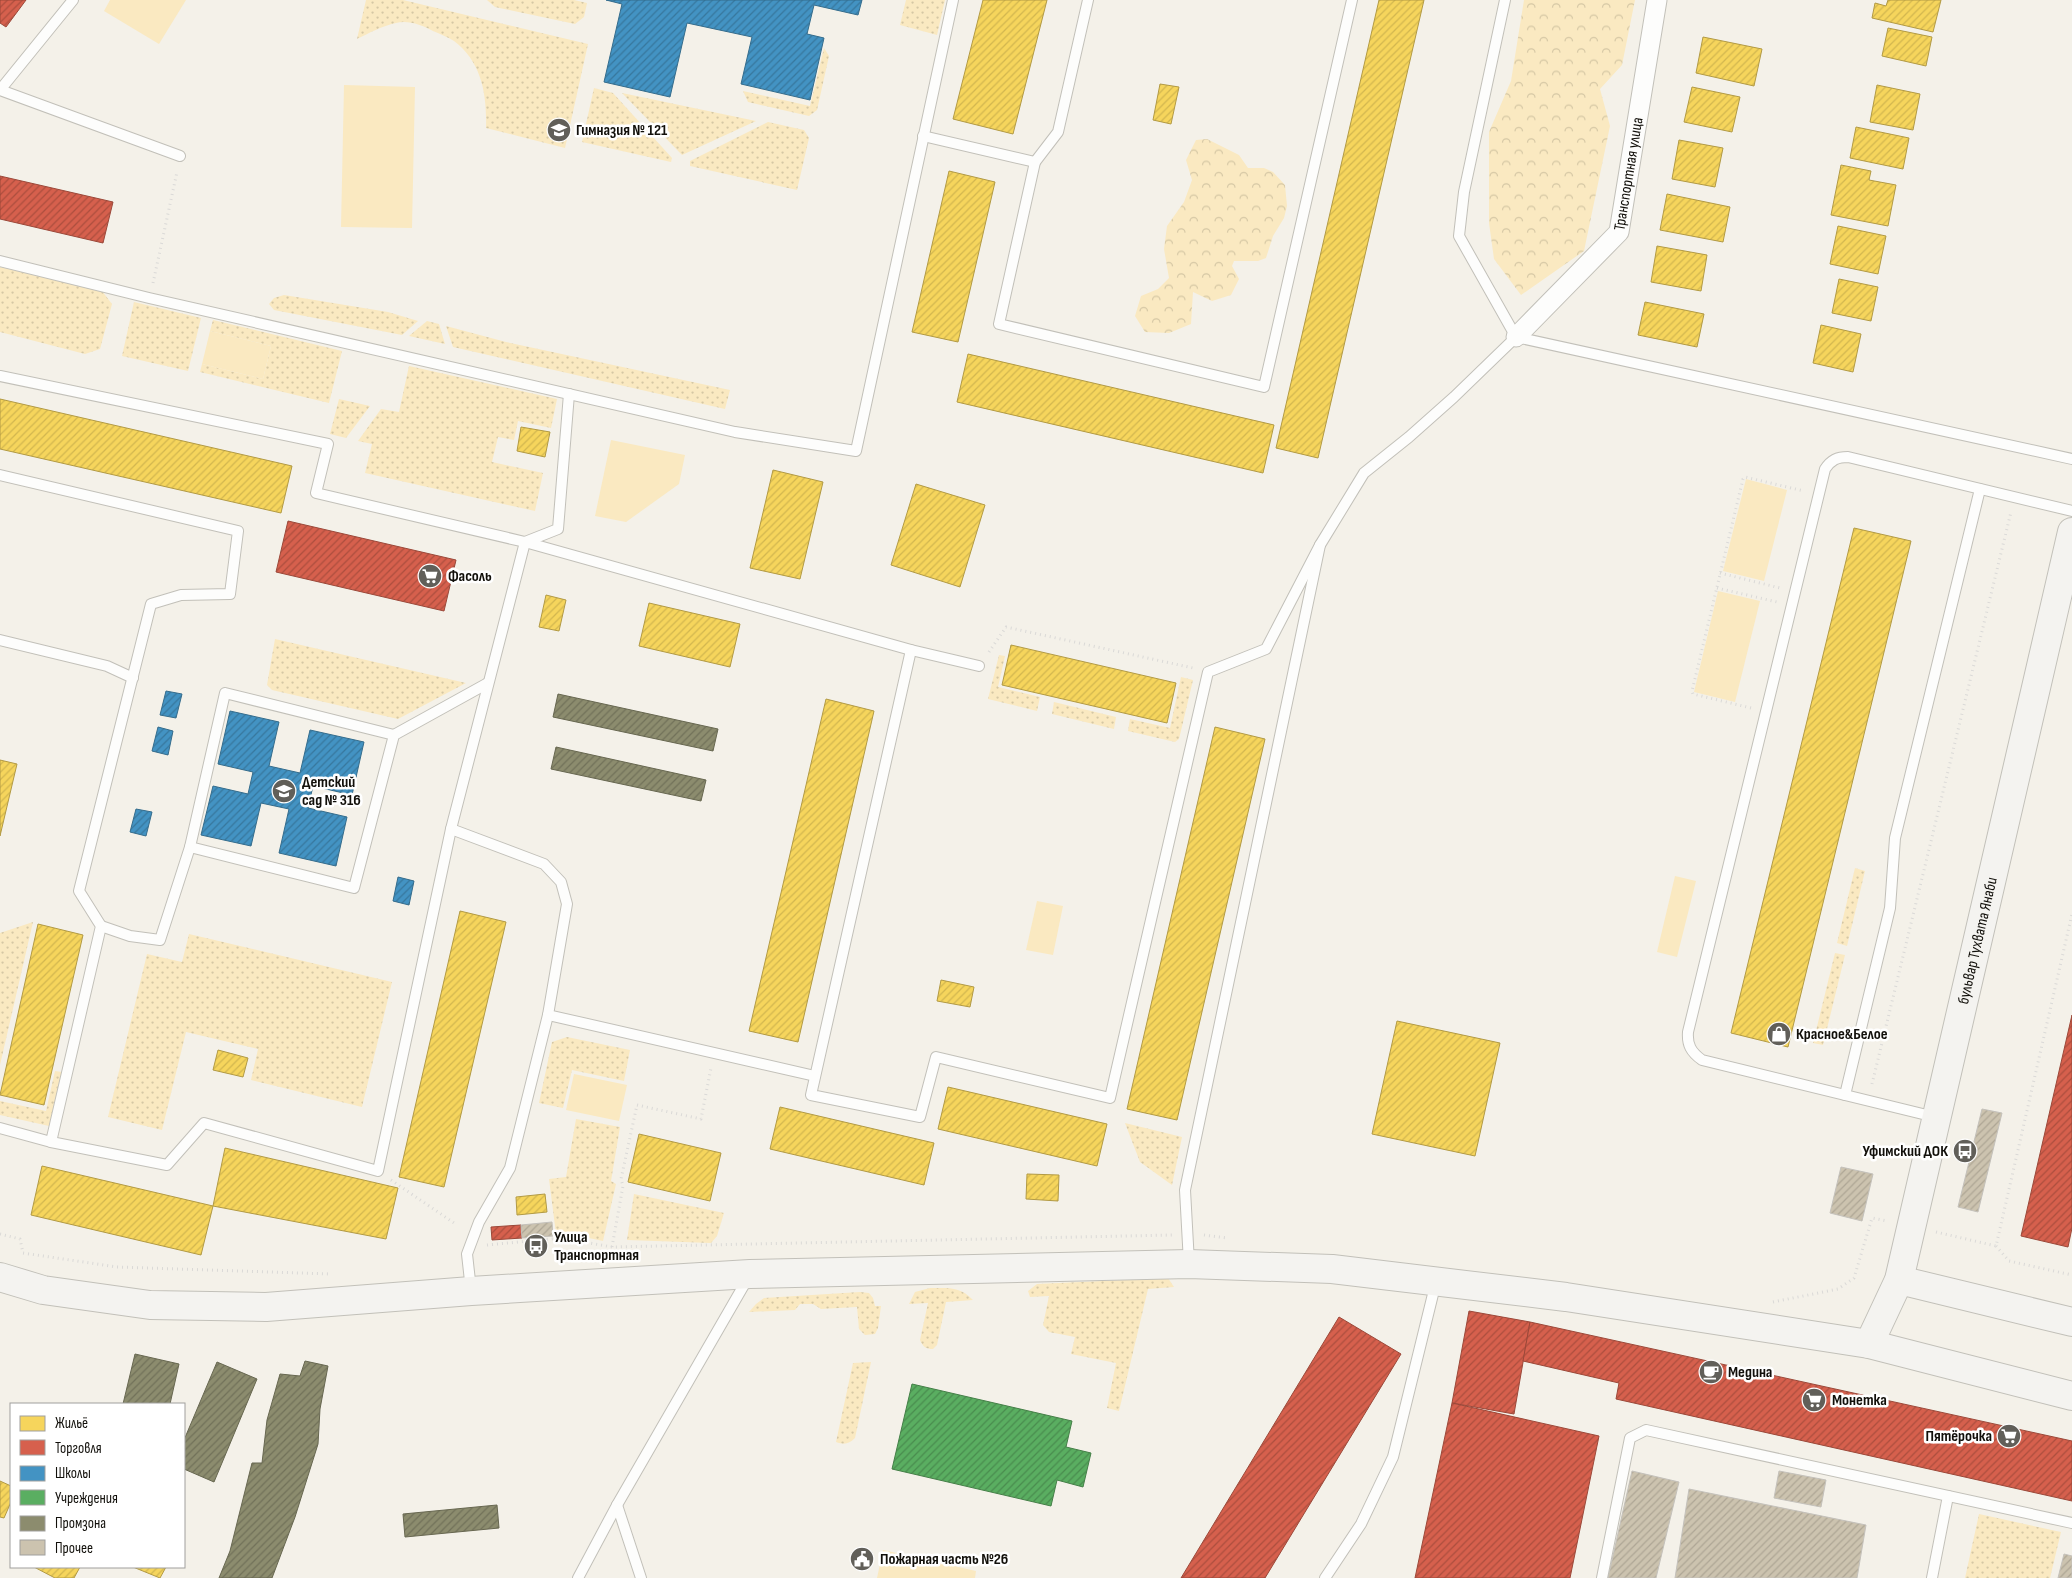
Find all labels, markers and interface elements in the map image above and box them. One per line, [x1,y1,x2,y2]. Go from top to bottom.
street label: Транспортная улица [1610,116,1647,232]
school or university icon: Гимназия № 121 [546,117,572,143]
place label: Гимназия № 121 [576,121,668,140]
supermarket icon: Фасоль [417,563,443,589]
place label: Фасоль [448,567,492,586]
place label: Детский сад № 316 [302,773,361,810]
school or university icon: Детский сад № 316 [271,778,297,804]
street label: бульвар Тухвата Янаби [1954,875,2001,1006]
shop icon: Красное&Белое [1766,1021,1792,1047]
place label: Красное&Белое [1796,1025,1888,1044]
bus stop icon: Уфимский ДОК [1952,1138,1978,1164]
place label: Уфимский ДОК [1862,1142,1948,1161]
place label: Улица Транспортная [554,1228,639,1265]
bus stop icon: Улица Транспортная [523,1233,549,1259]
cafe icon: Медина [1698,1359,1724,1385]
place label: Медина [1728,1363,1772,1382]
supermarket icon: Монетка [1801,1387,1827,1413]
place label: Монетка [1832,1391,1887,1410]
legend [10,1403,185,1568]
text: Жильё [55,1414,88,1433]
supermarket icon: Пятёрочка [1996,1423,2022,1449]
place label: Пятёрочка [1925,1427,1992,1446]
text: Торговля [55,1439,102,1458]
text: Школы [55,1464,91,1483]
text: Учреждения [55,1489,118,1508]
text: Промзона [55,1514,106,1533]
text: Прочее [55,1539,93,1558]
public building icon: Пожарная часть №26 [849,1546,875,1572]
place label: Пожарная часть №26 [880,1550,1008,1569]

